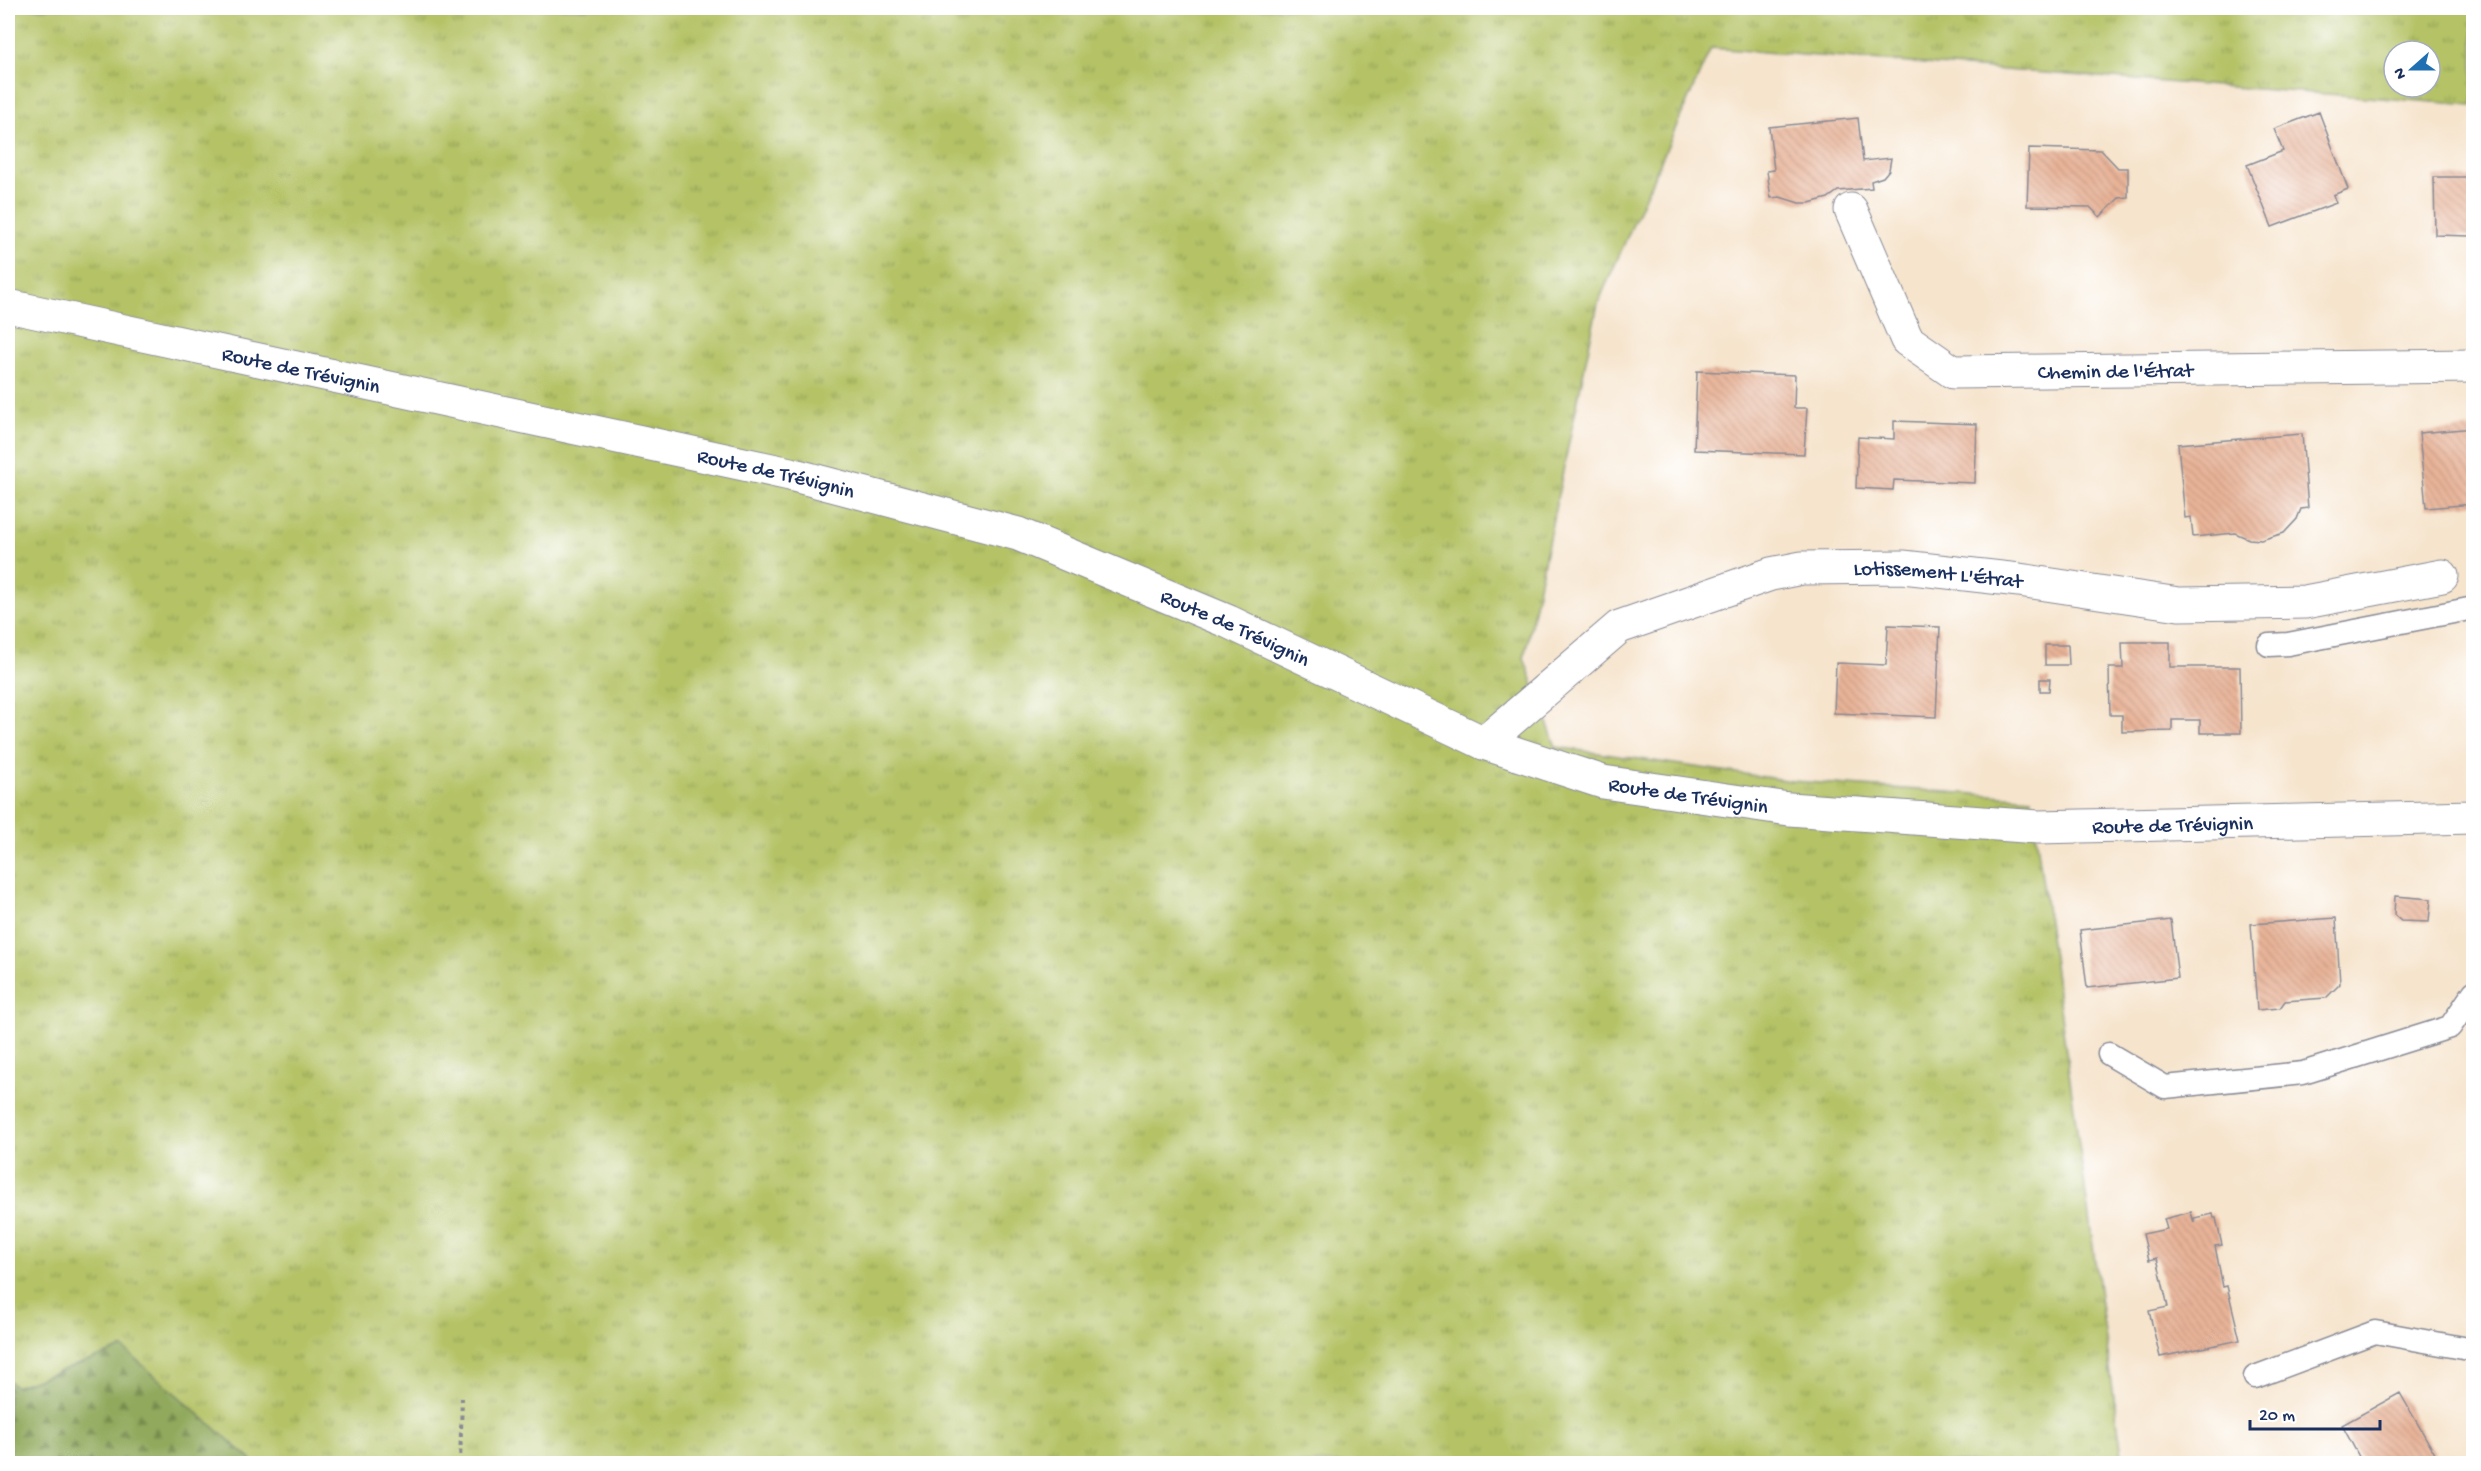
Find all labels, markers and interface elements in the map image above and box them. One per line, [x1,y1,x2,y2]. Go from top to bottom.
north arrow [2382,39,2442,99]
text: N [2390,64,2412,81]
street label: Route de Trévignin [219,343,382,402]
street label: Chemin de l'Étrat [2038,360,2196,387]
street label: Route de Trévignin [694,445,857,506]
street label: Lotissement L'Étrat [1853,558,2026,597]
street label: Route de Trévignin [1156,586,1313,674]
street label: Route de Trévignin [1606,774,1769,822]
street label: Route de Trévignin [2092,813,2254,842]
scale bar [2250,1393,2380,1431]
text: 20 m [2259,1406,2295,1427]

